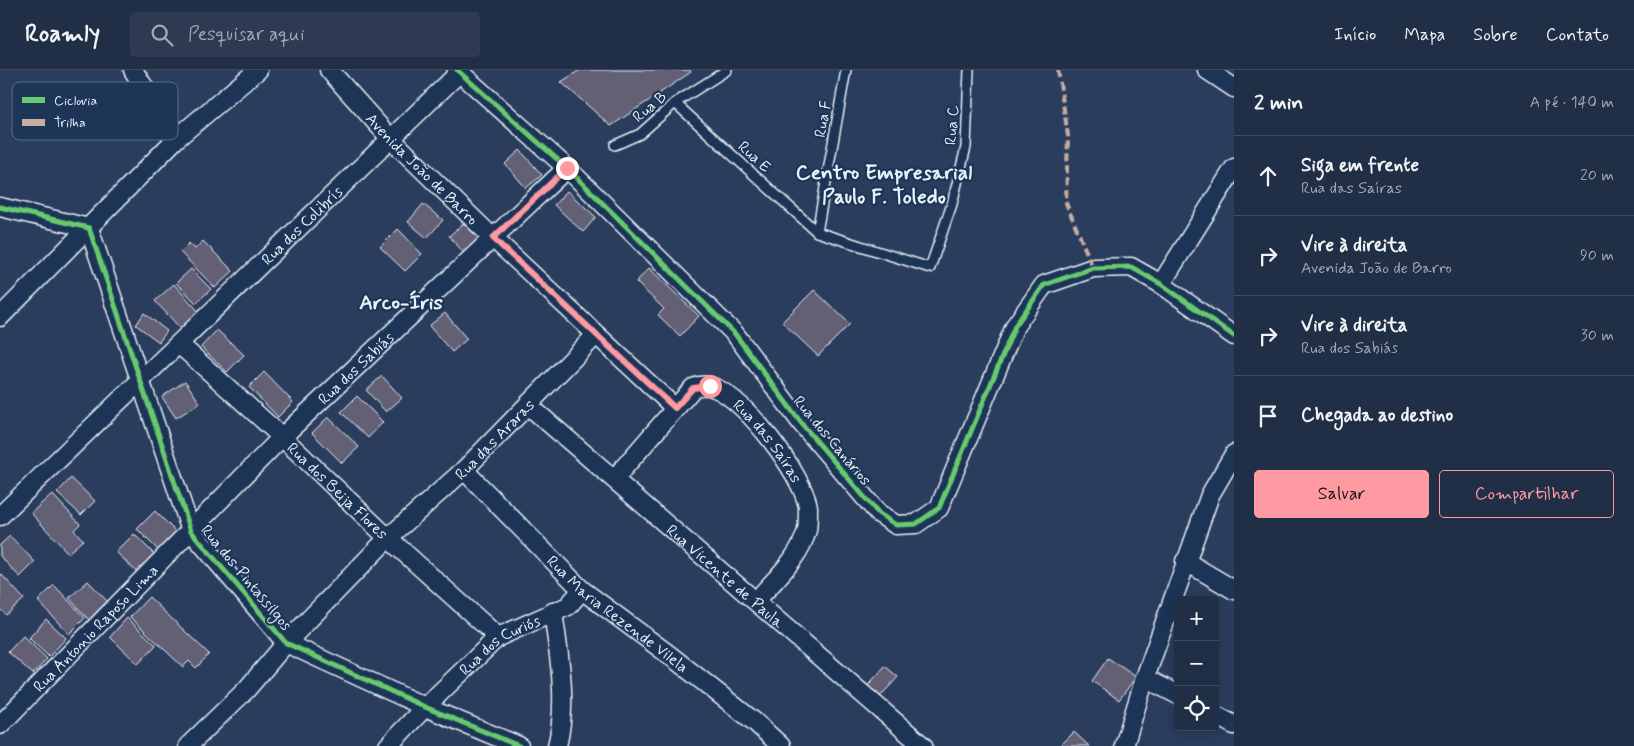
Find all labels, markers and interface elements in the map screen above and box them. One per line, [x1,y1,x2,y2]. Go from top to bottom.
search box [130,12,480,57]
text: Roamly [25,19,100,50]
icon: search [148,21,176,49]
text: Pesquisar aqui [188,22,304,47]
text: Início [1334,23,1376,47]
text: Mapa [1404,23,1445,47]
text: Sobre [1473,23,1518,47]
text: Contato [1546,23,1609,47]
legend [12,82,178,140]
street label: Rua B [628,87,672,128]
text: 2 min [1254,89,1303,117]
text: Ciclovia [54,92,97,110]
text: A pé · 140 m [1530,92,1614,113]
street label: Rua F [810,99,837,139]
street label: Rua C [941,104,964,146]
street label: Avenida João de Barro [360,109,483,230]
text: Trilha [54,114,86,132]
street label: Rua E [733,137,775,178]
text: Siga em frente [1301,153,1419,178]
route end [556,157,579,180]
district label: Centro Empresarial Paulo F. Toledo [796,159,972,211]
icon: ahead [1254,162,1282,190]
text: 20 m [1580,165,1614,186]
text: Rua das Saíras [1301,178,1402,199]
street label: Rua dos Colibrís [257,182,348,270]
text: Vire à direita [1301,233,1407,258]
icon: right [1254,242,1282,270]
text: 90 m [1580,245,1614,266]
text: Avenida João de Barro [1301,258,1452,279]
district label: Arco-Íris [359,289,443,317]
text: Vire à direita [1301,313,1407,338]
icon: right [1254,322,1282,350]
text: 30 m [1581,325,1614,346]
street label: Rua dos Sabiás [314,328,399,410]
text: Rua dos Sabiás [1301,338,1398,359]
route start [699,375,722,398]
street label: Rua dos Canários [788,392,876,490]
street label: Rua das Araras [451,395,540,485]
street label: Rua das Saíras [728,395,806,487]
icon: arrive [1254,402,1282,430]
text: Chegada ao destino [1301,403,1453,428]
street label: Rua dos Beija Flores [282,438,392,545]
button: Salvar [1254,470,1429,518]
button: Compartilhar [1439,470,1614,518]
street label: Rua Vicente de Paula [661,520,788,634]
street label: Rua dos Pintassilgos [195,521,296,636]
street label: Rua Maria Rezende Vilela [542,551,692,678]
street label: Rua Antonio Raposo Lima [29,560,164,697]
map controls [1174,596,1219,731]
button: + [1174,596,1219,641]
street label: Rua dos Curiós [455,611,544,681]
button: − [1174,641,1219,686]
button: locate [1174,686,1219,731]

